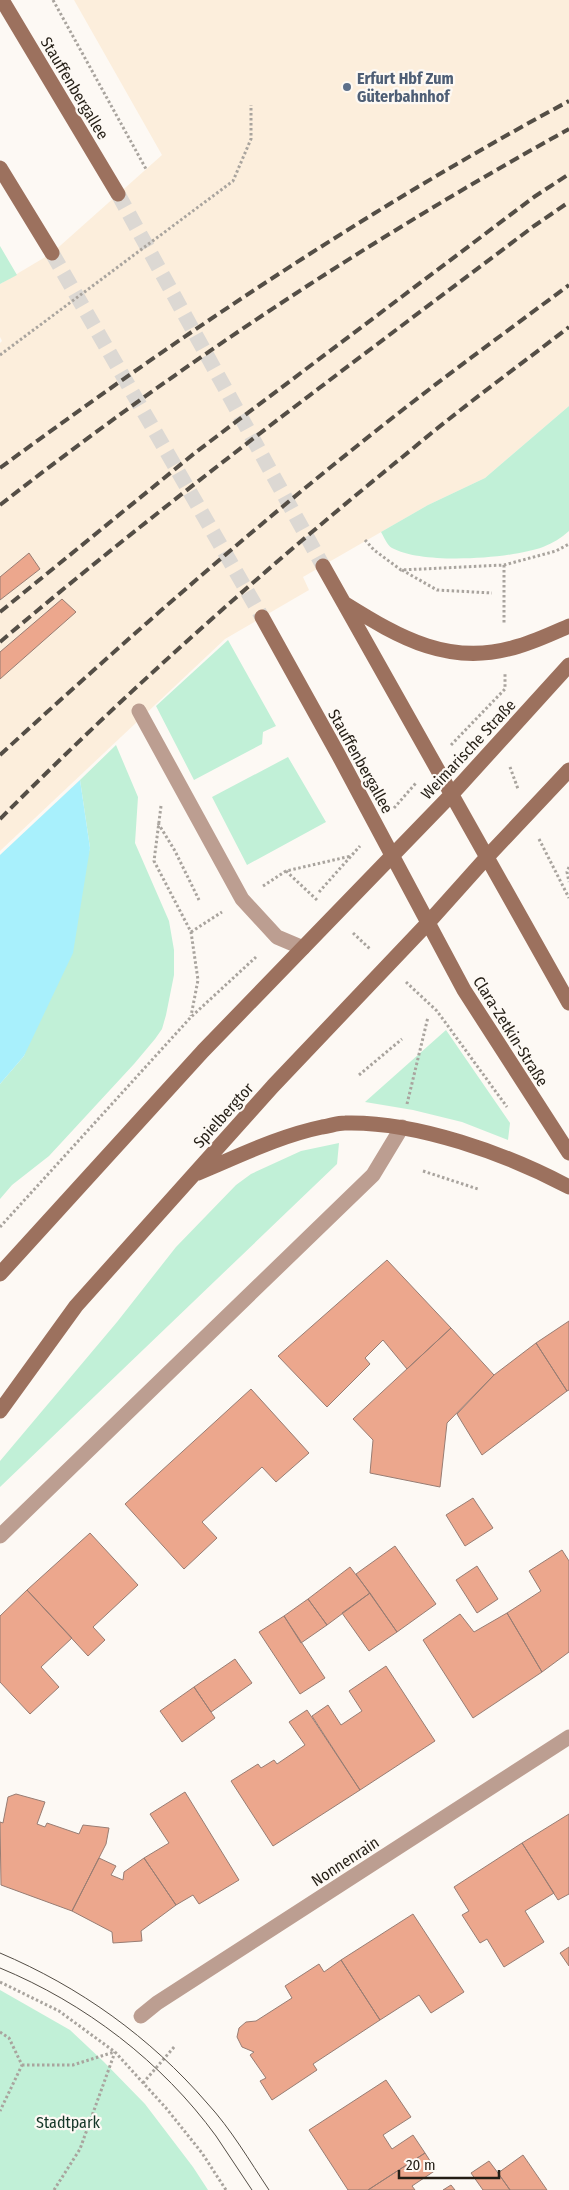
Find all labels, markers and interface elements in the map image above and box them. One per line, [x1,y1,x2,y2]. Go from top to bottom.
street label: Stauffenbergallee [37,34,113,143]
place label: Erfurt Hbf Zum Güterbahnhof [357,69,454,106]
marker: Erfurt Hbf Zum Güterbahnhof [341,81,353,93]
street label: Weimarische Straße [417,695,520,803]
street label: Stauffenbergallee [324,706,397,817]
street label: Clara-Zetkin-Straße [469,973,552,1090]
street label: Spielbergtor [189,1079,258,1152]
street label: Nonnenrain [308,1833,383,1890]
park label: Stadtpark [36,2113,101,2132]
scale bar [399,2148,499,2180]
text: 20 m [406,2156,436,2174]

